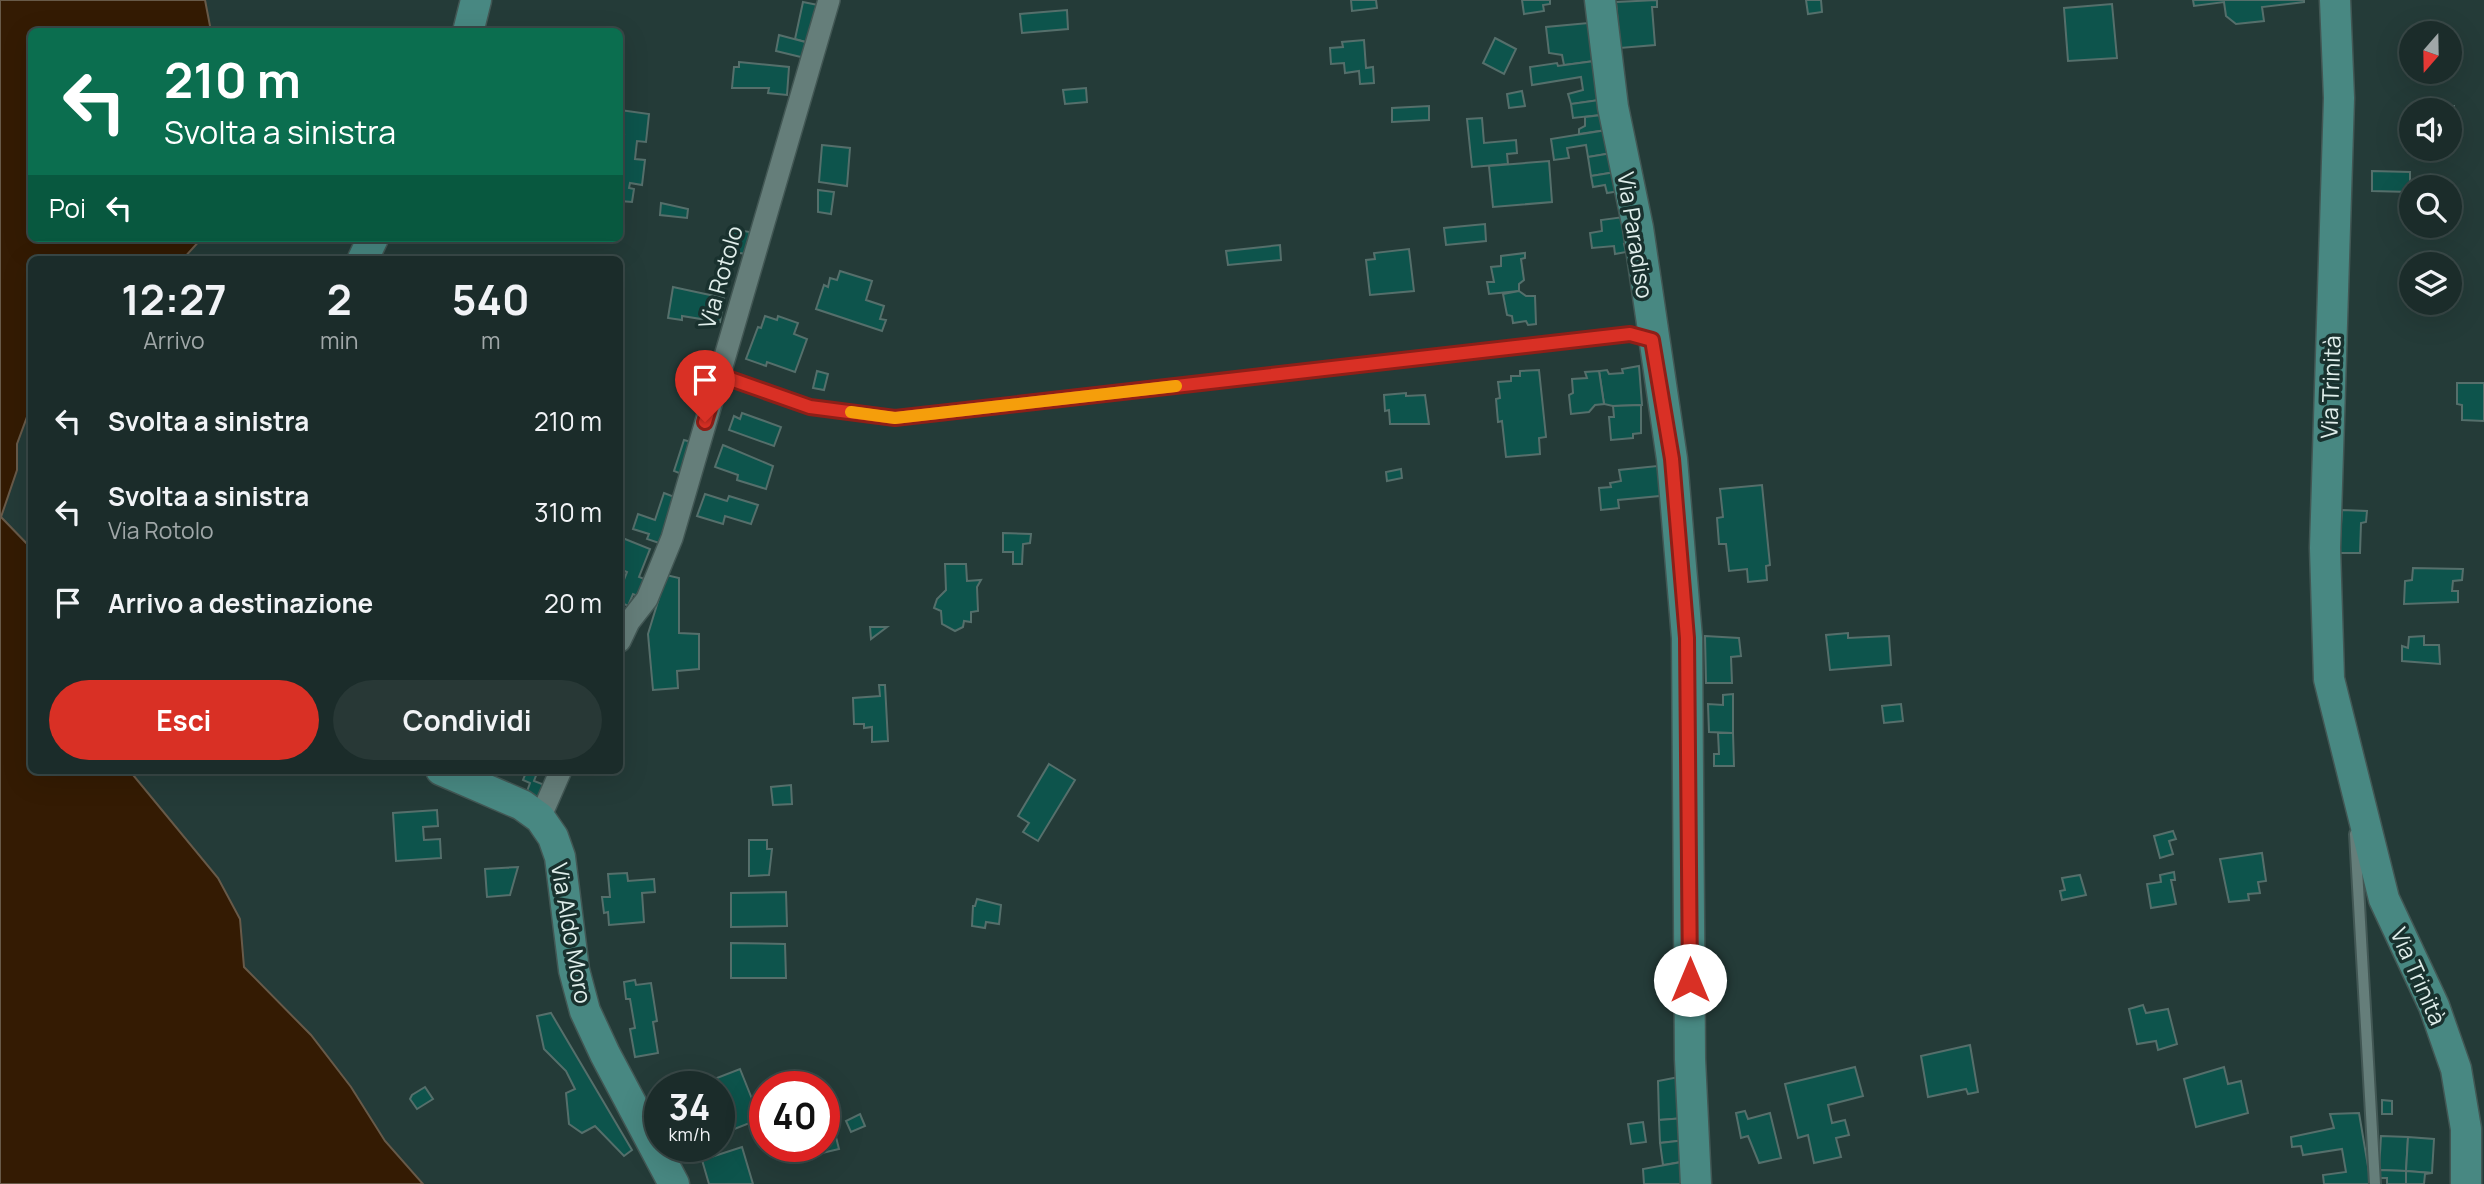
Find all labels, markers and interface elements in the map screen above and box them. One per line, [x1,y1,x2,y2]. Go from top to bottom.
north arrow [2399,21,2462,84]
map controls [2399,21,2462,315]
text: 210 m [164,46,301,113]
icon: left [49,56,140,147]
button: sound [2399,98,2462,161]
text: Svolta a sinistra [164,110,396,154]
street label: Via Paradiso [1610,169,1662,301]
button: search [2399,175,2462,238]
icon: left [100,189,138,227]
text: Poi [49,190,86,226]
street label: Via Rotolo [690,222,750,332]
button: layers [2399,252,2462,315]
text: 12:27 [121,270,227,328]
text: 2 [327,270,352,328]
text: 540 [452,270,530,328]
text: Arrivo [143,324,205,356]
text: min [320,324,358,356]
text: m [481,324,500,356]
street label: Via Trinità [2312,335,2348,439]
pin [675,350,735,422]
icon: arrive [686,361,724,399]
icon: left [49,402,87,440]
text: Svolta a sinistra [108,403,309,439]
text: 210 m [534,403,602,439]
text: Svolta a sinistra [108,478,309,514]
icon: left [49,493,87,531]
text: 310 m [534,494,602,530]
text: Via Rotolo [108,514,214,546]
icon: arrive [49,584,87,622]
text: Arrivo a destinazione [108,585,373,621]
text: 20 m [544,585,602,621]
button: Esci [49,680,319,760]
button: Condividi [333,680,602,760]
street label: Via Aldo Moro [544,860,600,1006]
street label: Via Trinità [2383,922,2455,1030]
position arrow [1653,943,1727,1017]
speed limit sign: 40 [749,1071,840,1162]
text: 34 [669,1083,710,1131]
text: km/h [669,1122,710,1146]

